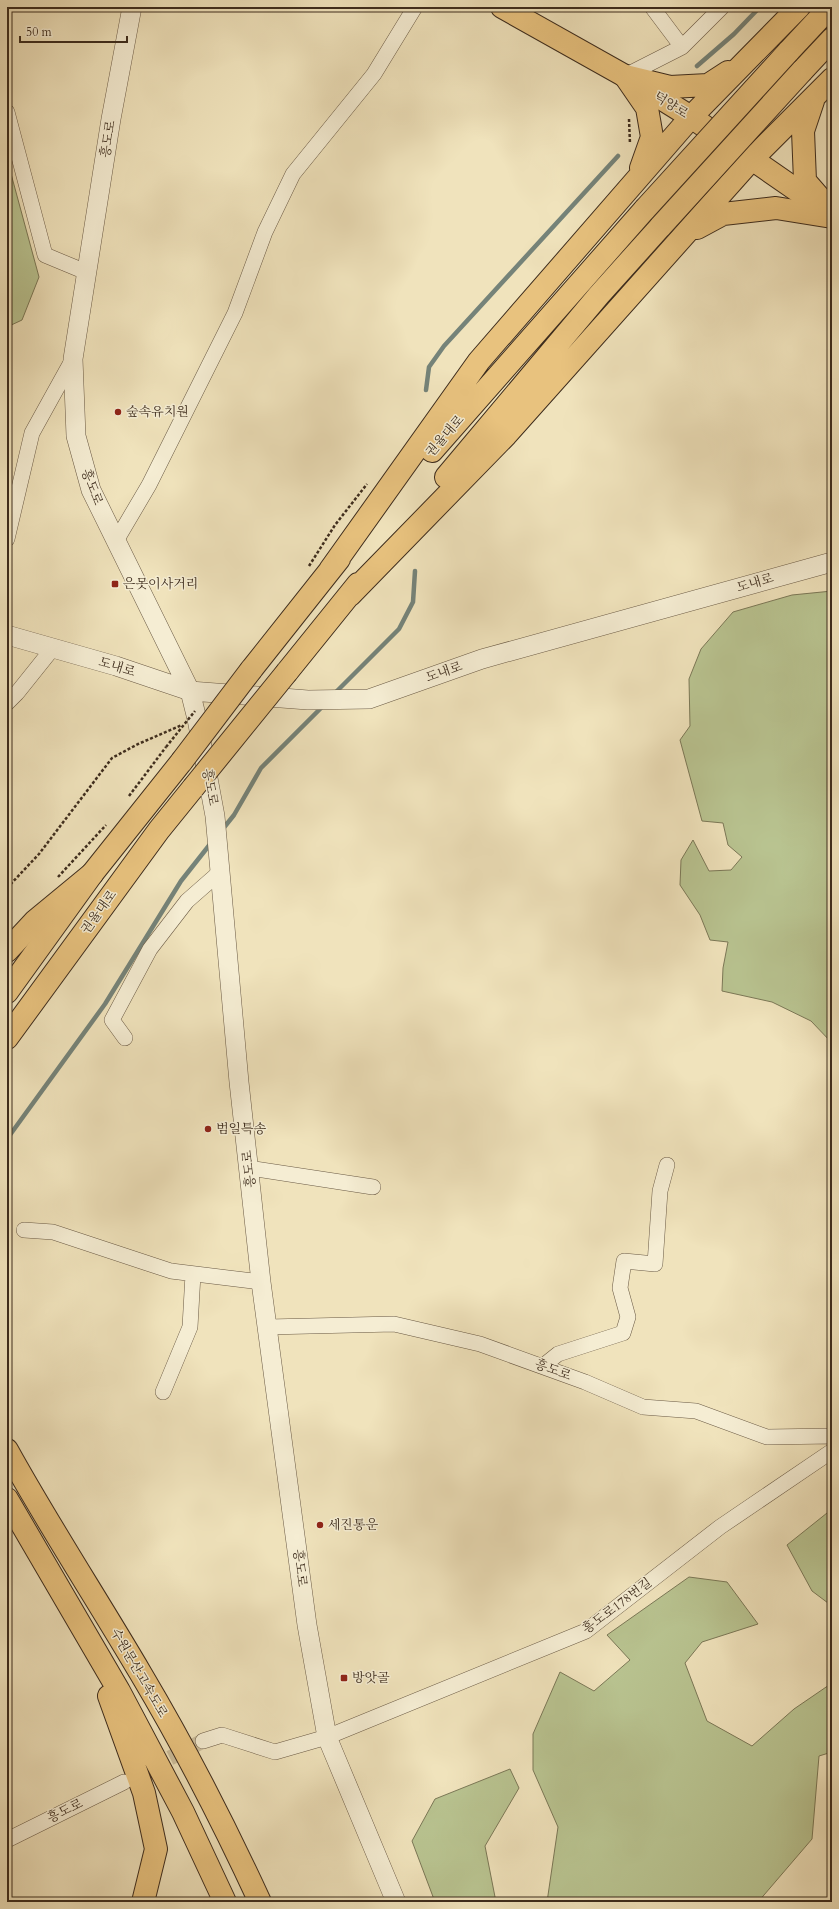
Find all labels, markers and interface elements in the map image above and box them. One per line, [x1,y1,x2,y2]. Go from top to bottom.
scale bar [20,18,127,44]
text: 50 m [26,24,53,40]
street label: 덕양로 [650,87,692,123]
street label: 흥도로 [96,119,120,159]
place label: 숲속유치원 [126,403,189,421]
marker: 숲속유치원 [113,407,123,417]
street label: 권율대로 [422,411,469,461]
street label: 흥도로 [77,466,107,508]
street label: 도내로 [734,569,776,597]
place label: 은못이사거리 [123,575,198,593]
marker: 은못이사거리 [110,579,120,589]
street label: 도내로 [96,653,138,681]
street label: 도내로 [423,657,465,687]
street label: 흥도로 [198,767,222,808]
street label: 권율대로 [77,886,121,938]
place label: 범일특송 [216,1120,267,1138]
marker: 범일특송 [203,1124,213,1134]
street label: 흥도로 [238,1149,260,1189]
street label: 흥도로 [532,1355,574,1385]
place label: 세진통운 [328,1516,379,1534]
marker: 세진통운 [315,1520,325,1530]
street label: 흥도로 [289,1548,311,1588]
street label: 흥도로178번길 [579,1574,655,1638]
street label: 수원문산고속도로 [106,1625,172,1721]
place label: 방앗골 [352,1669,390,1687]
marker: 방앗골 [339,1673,349,1683]
street label: 흥도로 [44,1794,86,1827]

